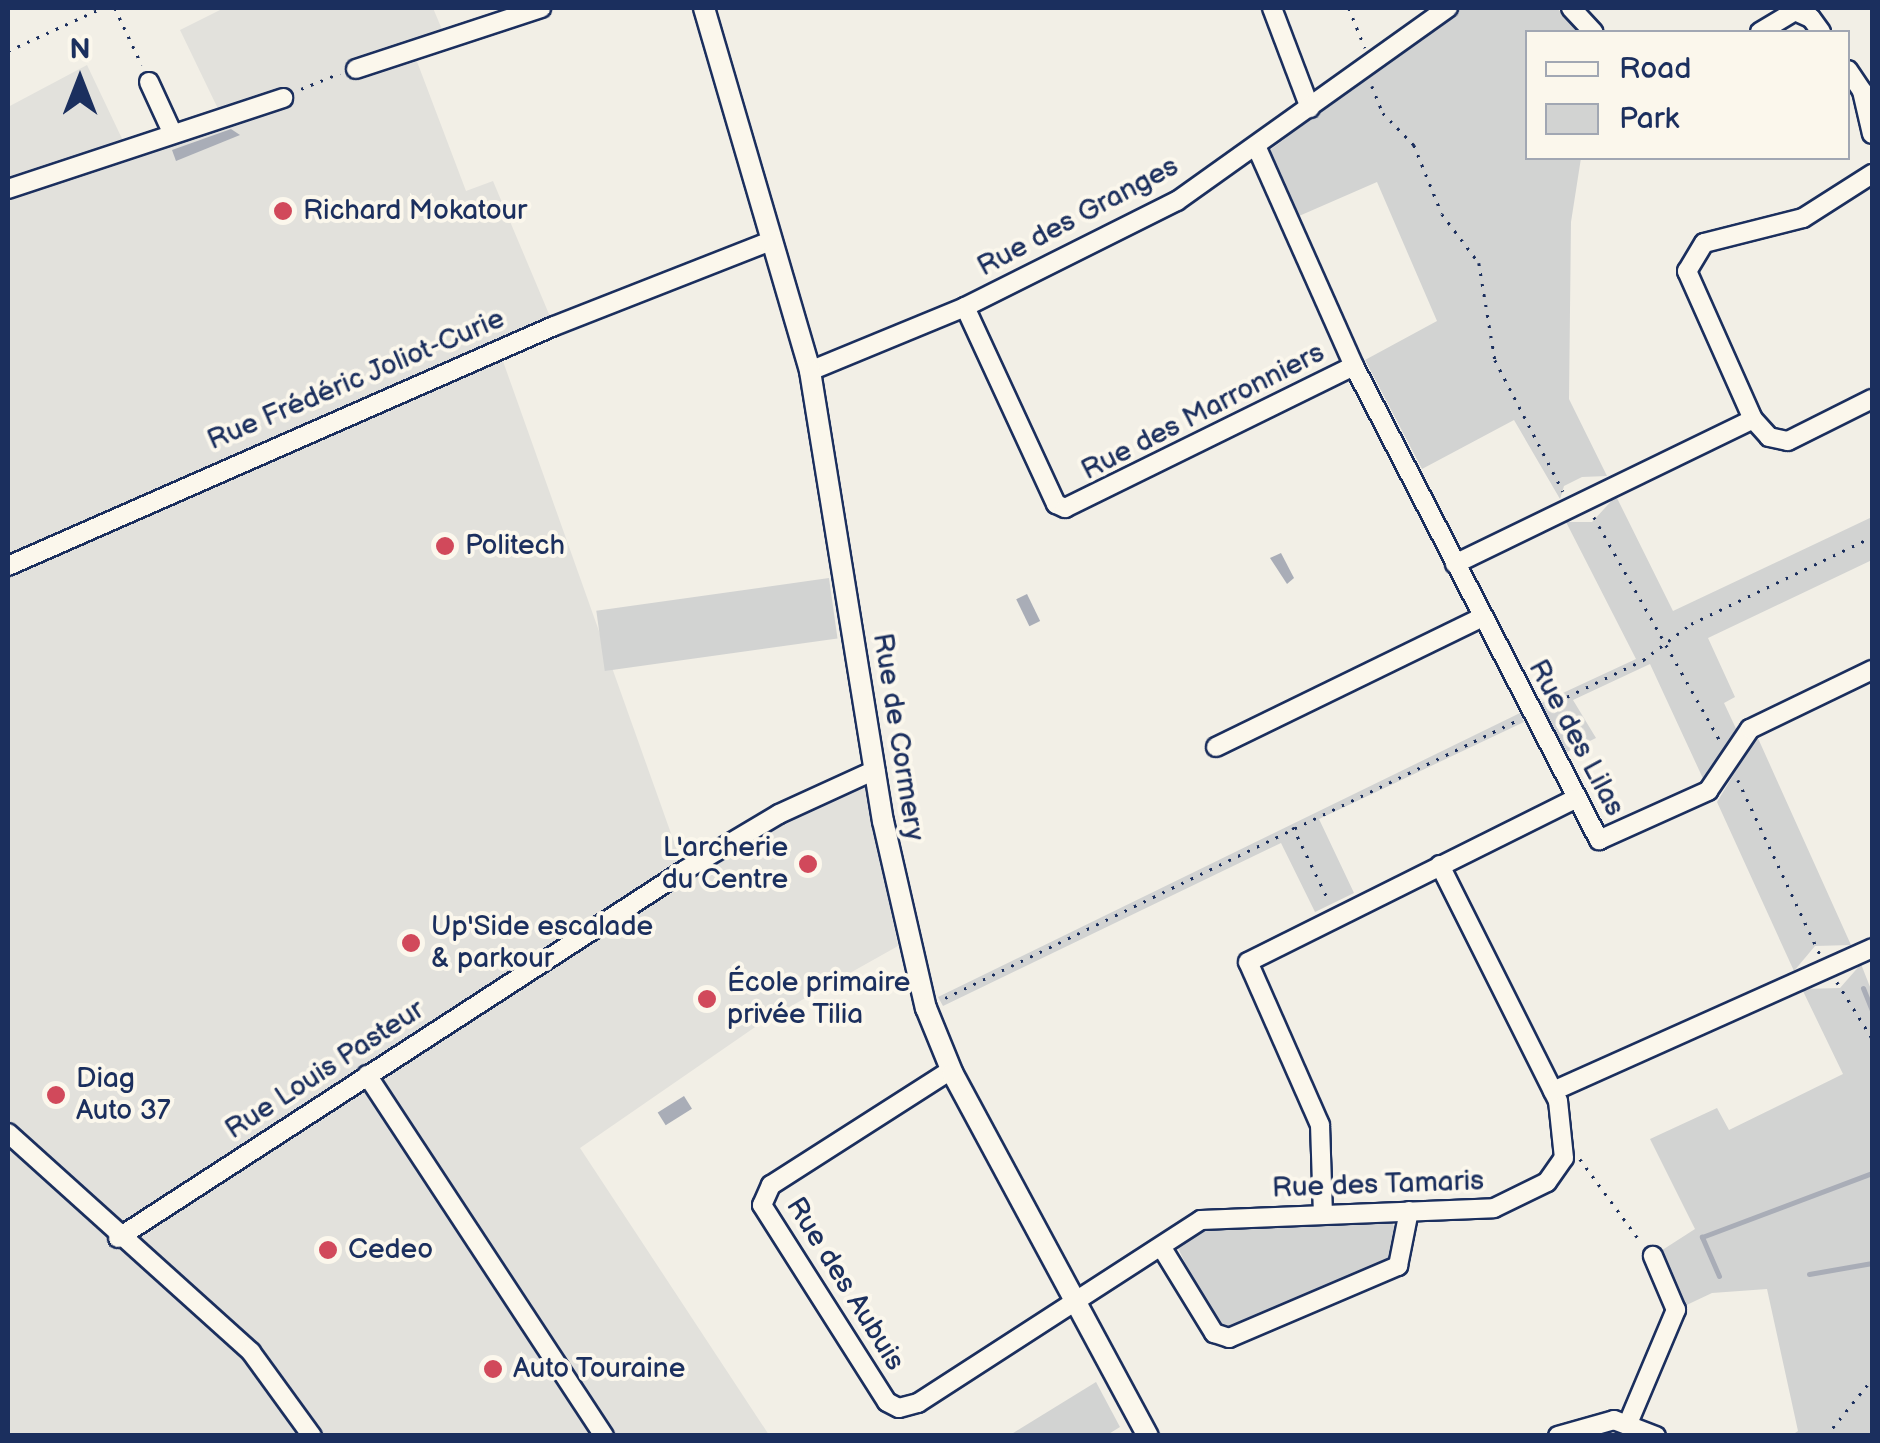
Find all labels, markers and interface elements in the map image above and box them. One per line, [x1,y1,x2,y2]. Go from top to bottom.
north arrow [30,30,130,130]
legend [1525,30,1850,160]
text: N [69,33,91,66]
text: Road [1619,51,1692,87]
text: Park [1619,101,1679,137]
street label: Rue des Granges [972,150,1184,284]
place label: Richard Mokatour [303,194,527,228]
marker: Richard Mokatour [272,200,294,222]
street label: Rue Frédéric Joliot-Curie [202,302,510,458]
street label: Rue des Marronniers [1076,336,1330,488]
place label: Politech [465,529,565,563]
marker: Politech [434,535,456,557]
street label: Rue de Cormery [865,631,931,843]
street label: Rue des Lilas [1521,654,1631,822]
place label: L'archerie du Centre [662,831,788,897]
marker: L'archerie du Centre [797,853,819,875]
place label: Up'Side escalade & parkour [431,910,653,976]
marker: Up'Side escalade & parkour [400,932,422,954]
place label: École primaire privée Tilia [727,966,910,1032]
marker: École primaire privée Tilia [696,988,718,1010]
street label: Rue Louis Pasteur [219,993,431,1147]
place label: Diag Auto 37 [76,1062,171,1128]
marker: Diag Auto 37 [45,1084,67,1106]
street label: Rue des Tamaris [1271,1164,1485,1206]
street label: Rue des Aubuis [778,1191,912,1377]
place label: Cedeo [348,1233,433,1267]
marker: Cedeo [317,1239,339,1261]
place label: Auto Touraine [513,1352,686,1386]
marker: Auto Touraine [482,1358,504,1380]

